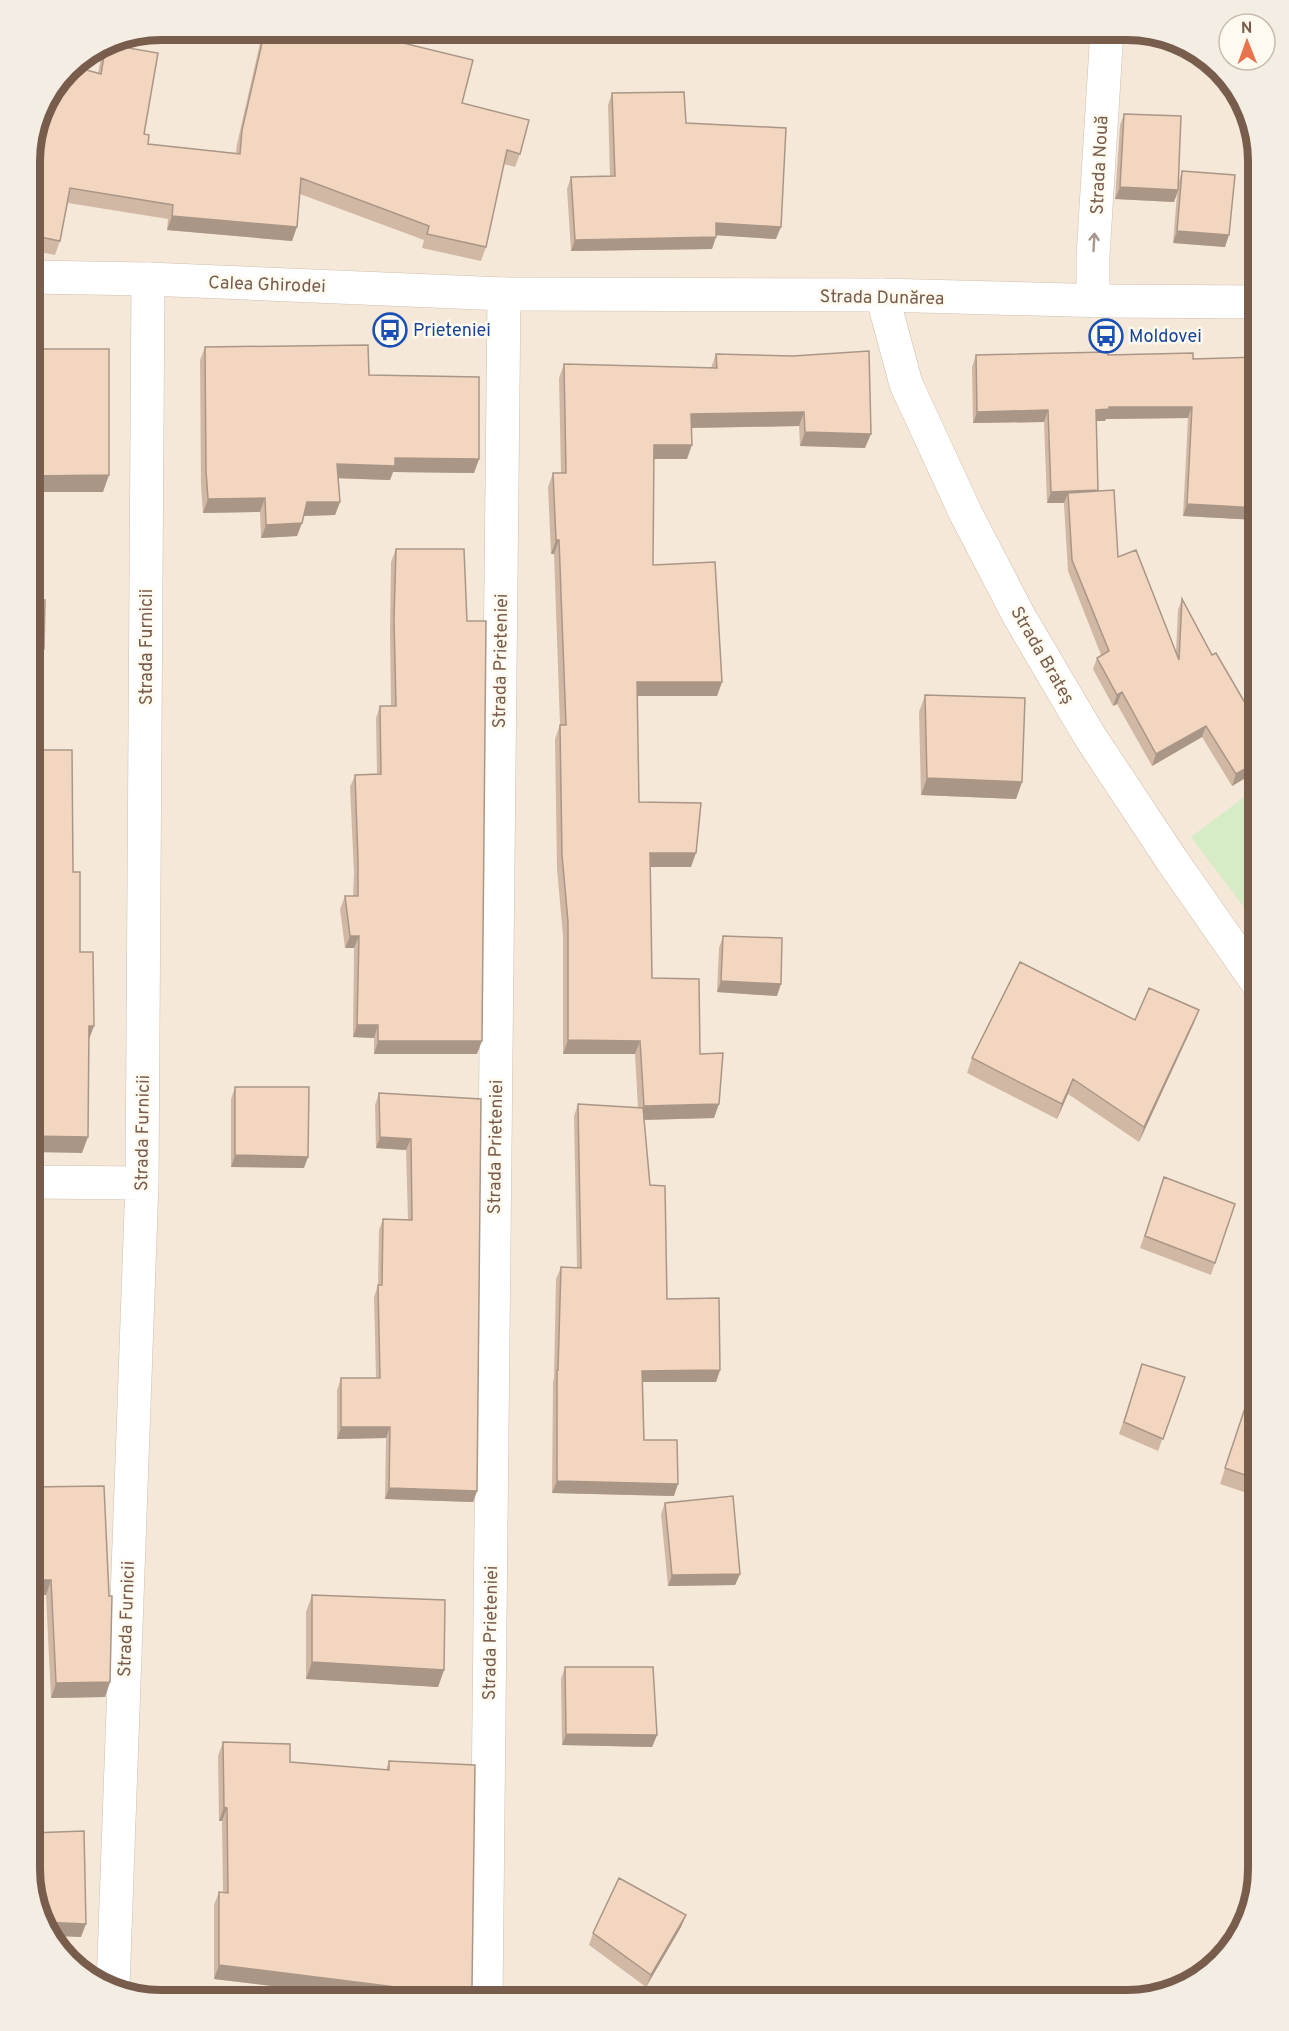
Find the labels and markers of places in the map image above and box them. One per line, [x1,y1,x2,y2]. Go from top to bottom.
bus stop icon: Prieteniei [372,312,408,348]
bus stop icon: Moldovei [1088,318,1124,354]
place label: Prieteniei [413,320,491,343]
place label: Moldovei [1129,326,1202,349]

